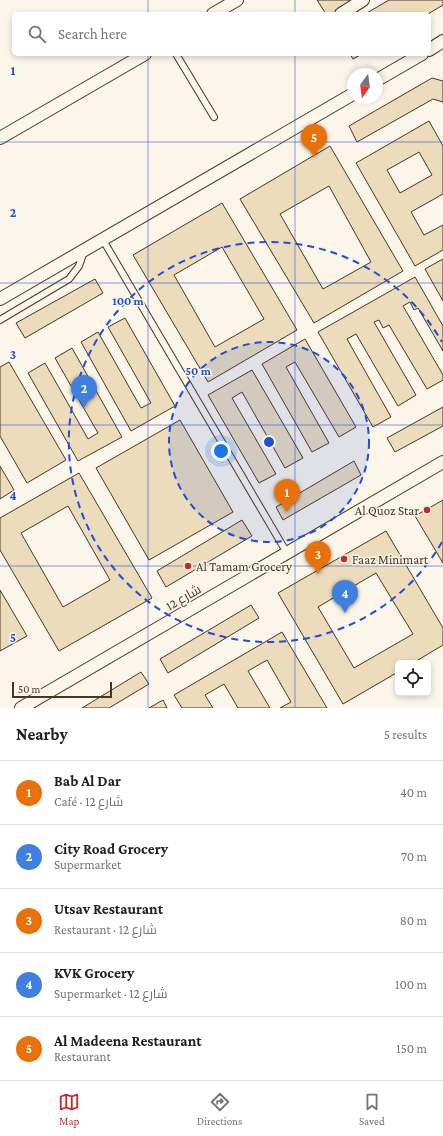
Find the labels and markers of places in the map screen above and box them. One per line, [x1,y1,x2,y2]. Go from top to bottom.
pin: 5 [301,124,327,157]
pin: 2 [71,375,97,408]
centre of rings [262,435,276,449]
pin: 1 [274,479,300,512]
place label: Al Quoz Star [355,503,419,518]
marker: Al Quoz Star [422,505,432,515]
pin: 3 [305,541,331,574]
place label: Faaz Minimart [352,552,429,567]
marker: Faaz Minimart [339,554,349,564]
place label: Al Tamam Grocery [196,559,293,574]
marker: Al Tamam Grocery [183,561,193,571]
pin: 4 [332,580,358,613]

